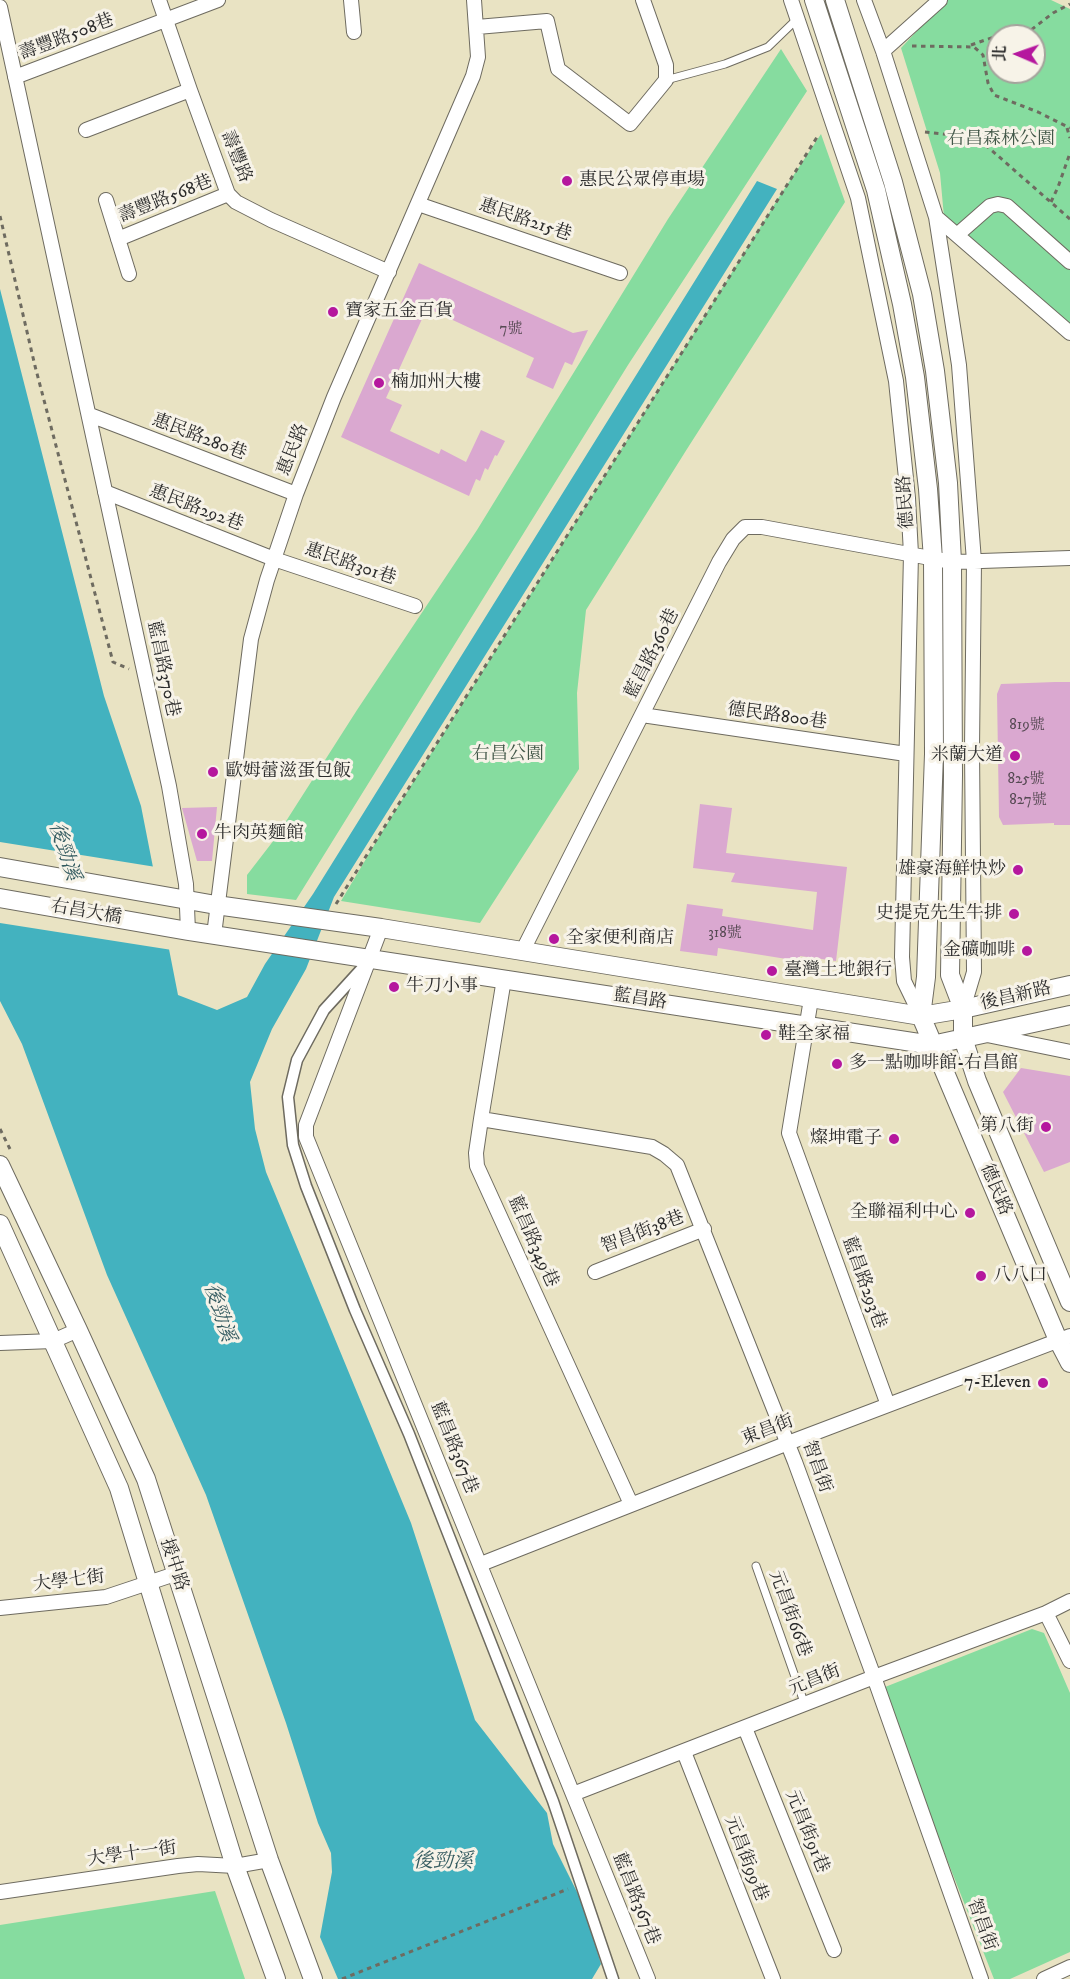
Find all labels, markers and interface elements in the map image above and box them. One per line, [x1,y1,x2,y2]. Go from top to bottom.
street label: 壽豐路508巷 [17,10,117,66]
north arrow [986,24,1046,84]
text: 北 [990,45,1010,62]
street label: 壽豐路 [215,128,255,186]
park label: 右昌森林公園 [947,129,1055,151]
place label: 惠民公眾停車場 [579,170,705,192]
street label: 壽豐路568巷 [116,171,216,229]
marker: 惠民公眾停車場 [560,174,574,188]
street label: 惠民路215巷 [476,195,574,247]
place label: 寶家五金百貨 [345,301,453,323]
marker: 寶家五金百貨 [326,305,340,319]
house number: 7號 [500,321,522,339]
place label: 楠加州大樓 [391,372,481,394]
marker: 楠加州大樓 [372,376,386,390]
street label: 惠民路280巷 [149,410,249,466]
street label: 惠民路 [274,421,314,479]
street label: 德民路 [894,474,920,530]
street label: 惠民路292巷 [146,481,246,537]
street label: 惠民路301巷 [302,539,398,591]
street label: 藍昌路360巷 [621,606,685,702]
street label: 藍昌路370巷 [141,619,183,719]
street label: 德民路800巷 [726,699,828,735]
house number: 819號 [1009,717,1045,735]
park label: 右昌公園 [472,744,544,766]
place label: 米蘭大道 [931,745,1003,767]
marker: 米蘭大道 [1008,749,1022,763]
place label: 歐姆蕾滋蛋包飯 [225,761,351,783]
marker: 歐姆蕾滋蛋包飯 [206,765,220,779]
house number: 825號 [1007,771,1045,789]
house number: 827號 [1009,792,1047,810]
water label: 後勁溪 [42,820,84,884]
place label: 牛肉英麵館 [214,823,304,845]
marker: 牛肉英麵館 [195,827,209,841]
place label: 雄豪海鮮快炒 [898,859,1006,881]
marker: 雄豪海鮮快炒 [1011,863,1025,877]
street label: 右昌大橋 [49,896,123,930]
place label: 史提克先生牛排 [876,903,1002,925]
marker: 史提克先生牛排 [1007,907,1021,921]
house number: 318號 [708,925,742,943]
place label: 全家便利商店 [566,928,674,950]
marker: 全家便利商店 [547,932,561,946]
place label: 金礦咖啡 [943,940,1015,962]
marker: 金礦咖啡 [1020,944,1034,958]
place label: 臺灣土地銀行 [784,960,892,982]
marker: 臺灣土地銀行 [765,964,779,978]
place label: 牛刀小事 [406,976,478,998]
street label: 後昌新路 [978,978,1054,1016]
marker: 牛刀小事 [387,980,401,994]
street label: 藍昌路 [612,985,668,1015]
place label: 鞋全家福 [778,1024,850,1046]
marker: 鞋全家福 [759,1028,773,1042]
place label: 多一點咖啡館-右昌館 [849,1053,1018,1075]
marker: 多一點咖啡館-右昌館 [830,1057,844,1071]
place label: 第八街 [980,1116,1034,1138]
marker: 第八街 [1039,1120,1053,1134]
place label: 燦坤電子 [810,1128,882,1150]
marker: 燦坤電子 [887,1132,901,1146]
street label: 德民路 [975,1161,1015,1219]
street label: 藍昌路349巷 [502,1193,562,1291]
place label: 全聯福利中心 [850,1202,958,1224]
marker: 全聯福利中心 [963,1206,977,1220]
street label: 智昌街38巷 [598,1207,688,1259]
street label: 藍昌路293巷 [836,1234,890,1332]
place label: 八八口 [993,1265,1047,1287]
marker: 八八口 [974,1269,988,1283]
water label: 後勁溪 [197,1281,239,1345]
place label: 7-Eleven [964,1372,1031,1394]
marker: 7-Eleven [1036,1376,1050,1390]
street label: 藍昌路367巷 [425,1399,481,1497]
street label: 東昌街 [739,1411,797,1451]
street label: 智昌街 [797,1438,835,1496]
street label: 援中路 [154,1536,192,1594]
street label: 大學七街 [32,1567,106,1597]
street label: 元昌街66巷 [763,1568,815,1660]
street label: 元昌街 [786,1661,844,1701]
street label: 元昌街91巷 [780,1787,832,1877]
street label: 元昌街99巷 [719,1813,771,1905]
street label: 大學十一街 [86,1838,178,1872]
street label: 藍昌路367巷 [607,1850,663,1948]
water label: 後勁溪 [413,1851,473,1875]
street label: 智昌街 [962,1896,1000,1954]

